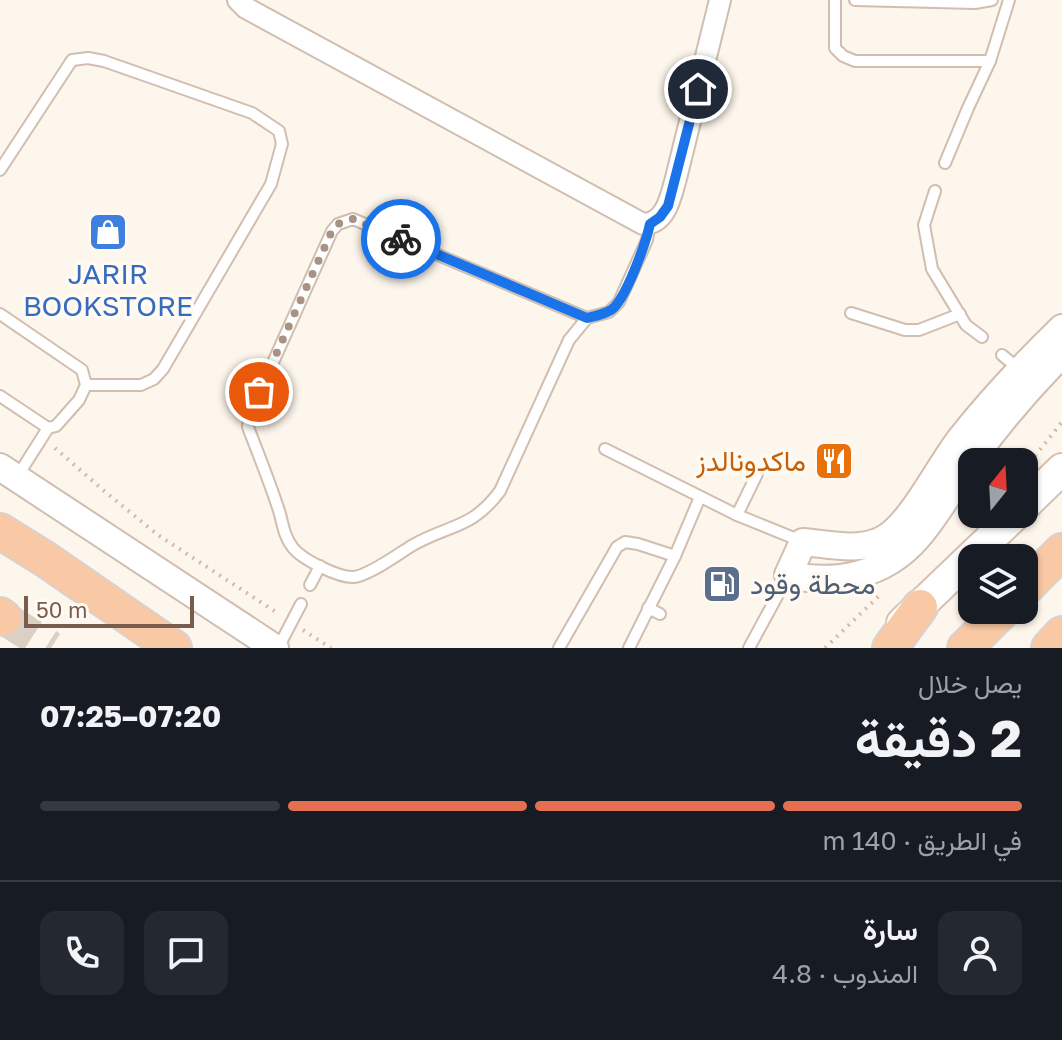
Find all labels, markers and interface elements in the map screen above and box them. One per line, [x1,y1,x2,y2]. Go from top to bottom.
pin [664,55,732,123]
icon: home [676,67,720,111]
courier [361,199,441,279]
shop icon: JARIR BOOKSTORE [87,211,129,253]
icon: bike [379,217,423,261]
place label: JARIR BOOKSTORE [23,257,193,322]
pin [225,358,293,426]
icon: bag [237,370,281,414]
restaurant icon: ماكدونالدز [813,440,855,482]
place label: ماكدونالدز [695,444,806,479]
north arrow [958,448,1038,528]
map controls [958,448,1038,624]
button: layers [958,544,1038,624]
fuel station icon: محطة وقود [701,563,743,605]
place label: محطة وقود [750,567,876,602]
scale bar [24,592,194,628]
text: 50 m [36,596,87,623]
text: يصل خلال [918,668,1022,699]
text: 07:20–07:25 [40,698,221,734]
text: 2 دقيقة [855,706,1022,768]
text: في الطريق · 140 m [823,825,1022,856]
button: phone [40,911,124,995]
button: chat [144,911,228,995]
text: سارة [863,911,918,947]
button: person [938,911,1022,995]
text: المندوب · 4.8 [772,958,918,989]

